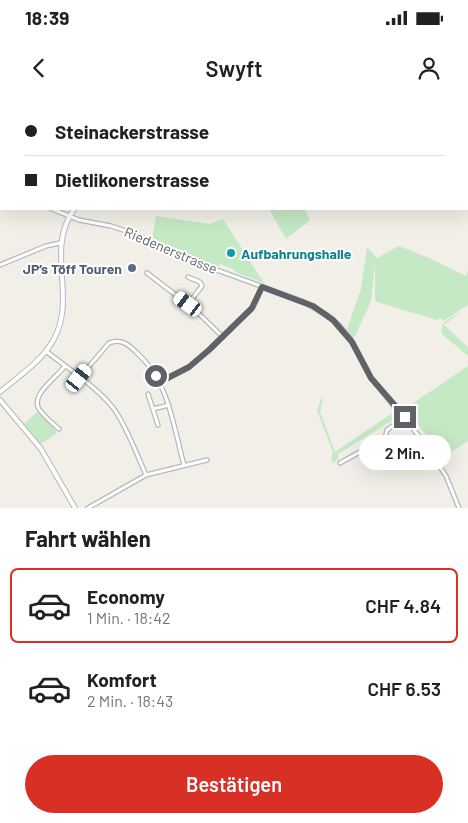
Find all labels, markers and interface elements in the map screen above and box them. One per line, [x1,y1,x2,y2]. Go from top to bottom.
text: 18:39 [25,6,69,29]
icon: back [25,54,53,82]
icon: person [415,54,443,82]
text: Swyft [205,55,263,81]
text: Steinackerstrasse [55,120,209,143]
text: Dietlikonerstrasse [55,168,209,191]
street label: Riedenerstrasse [122,223,220,277]
place label: Aufbahrungshalle [241,245,352,262]
marker: Aufbahrungshalle [225,247,237,259]
place label: JP’s Töff Touren [23,260,122,277]
marker: JP’s Töff Touren [126,262,138,274]
car [171,289,204,319]
car [63,362,94,394]
route start [145,365,167,387]
route end [394,406,416,428]
callout: 2 Min. [359,434,451,470]
text: 2 Min. [385,443,425,462]
text: Fahrt wählen [25,525,151,551]
icon: car [27,583,72,628]
text: Economy [87,585,165,608]
text: CHF 4.84 [365,594,441,617]
text: 1 Min. · 18:42 [87,608,171,627]
icon: car [27,666,72,711]
text: Komfort [87,668,157,691]
text: CHF 6.53 [367,677,441,700]
text: 2 Min. · 18:43 [87,691,173,710]
button: Bestätigen [25,755,443,813]

